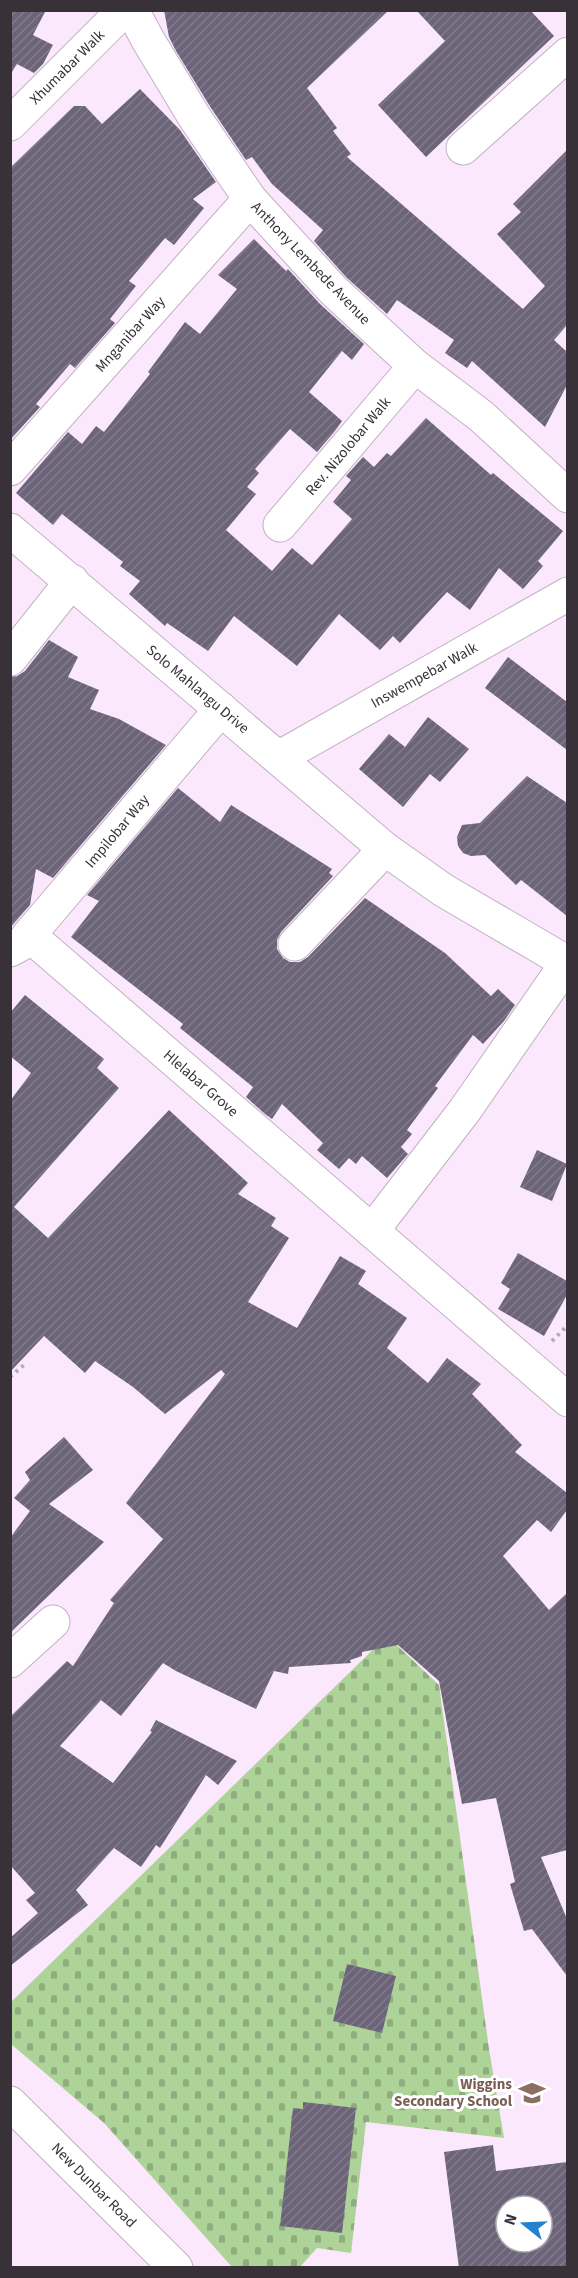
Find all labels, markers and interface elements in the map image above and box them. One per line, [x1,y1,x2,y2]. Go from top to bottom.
street label: Xhumabar Walk [25,25,110,110]
street label: Anthony Lembede Avenue [246,197,375,329]
street label: Mnganibar Way [90,292,170,377]
street label: Rev. Nizolobar Walk [301,392,396,500]
street label: Inswempebar Walk [367,637,482,713]
street label: Solo Mahlangu Drive [142,640,254,739]
street label: Impilobar Way [80,790,154,873]
street label: Hlelabar Grove [159,1045,243,1122]
place label: Wiggins Secondary School [394,2074,513,2112]
school or university icon: Wiggins Secondary School [517,2078,547,2108]
street label: New Dunbar Road [46,2138,141,2233]
north arrow [494,2194,554,2254]
text: N [499,2211,523,2228]

